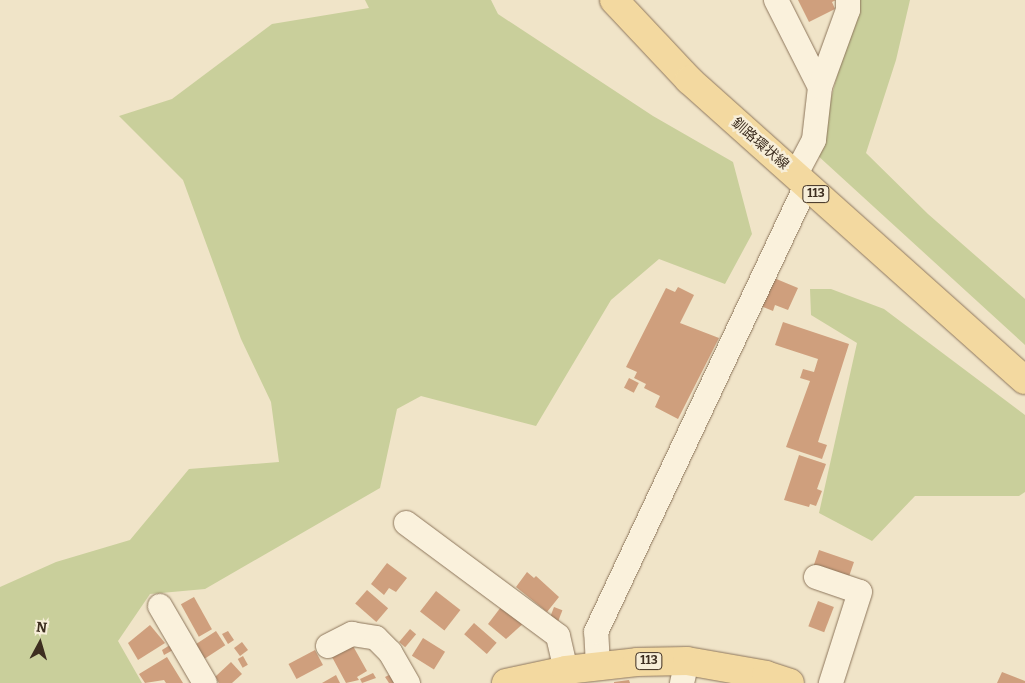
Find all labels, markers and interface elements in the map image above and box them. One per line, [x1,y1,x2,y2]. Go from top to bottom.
street label: 釧路環状線 [728,115,792,173]
road number: 113 [802,184,830,203]
north arrow [15,618,65,668]
text: N [35,619,48,637]
road number: 113 [635,651,663,670]

